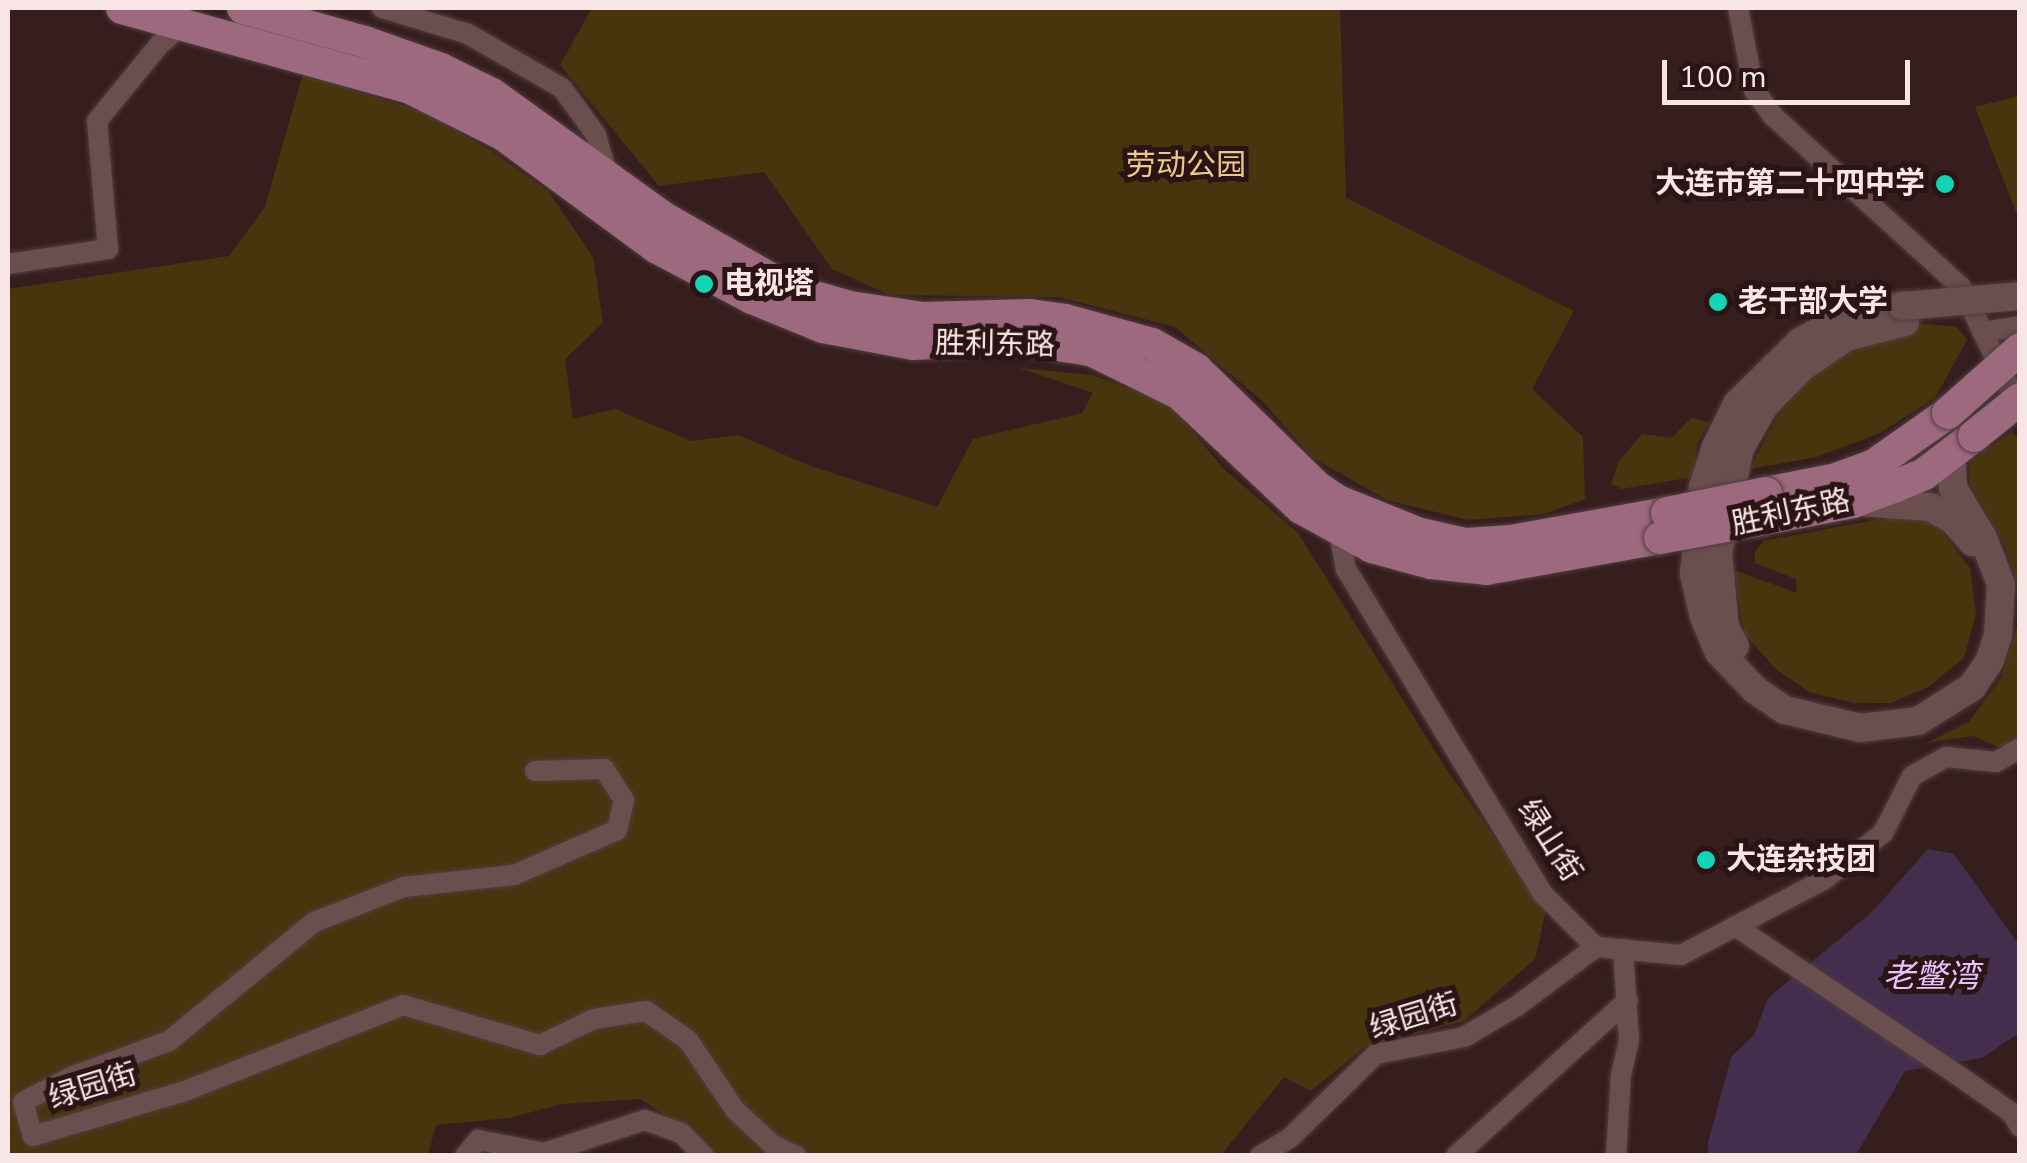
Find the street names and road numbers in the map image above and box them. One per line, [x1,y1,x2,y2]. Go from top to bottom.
street label: 胜利东路 [935,326,1055,364]
street label: 胜利东路 [1729,483,1853,543]
street label: 绿山街 [1509,793,1589,889]
street label: 绿园街 [1366,987,1462,1047]
street label: 绿园街 [45,1057,141,1117]

